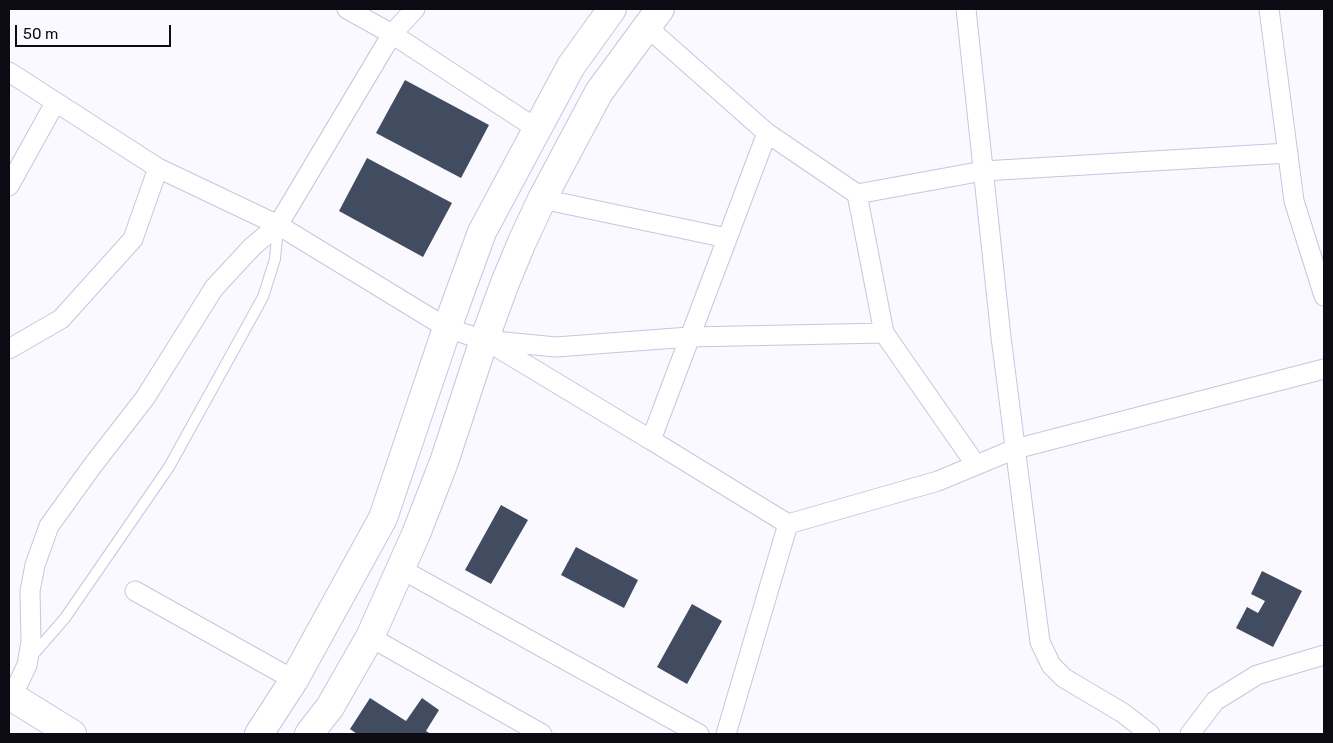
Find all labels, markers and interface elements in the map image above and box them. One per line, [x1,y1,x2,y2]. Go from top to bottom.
scale bar [18,15,174,47]
text: 50 m [23,25,58,43]

